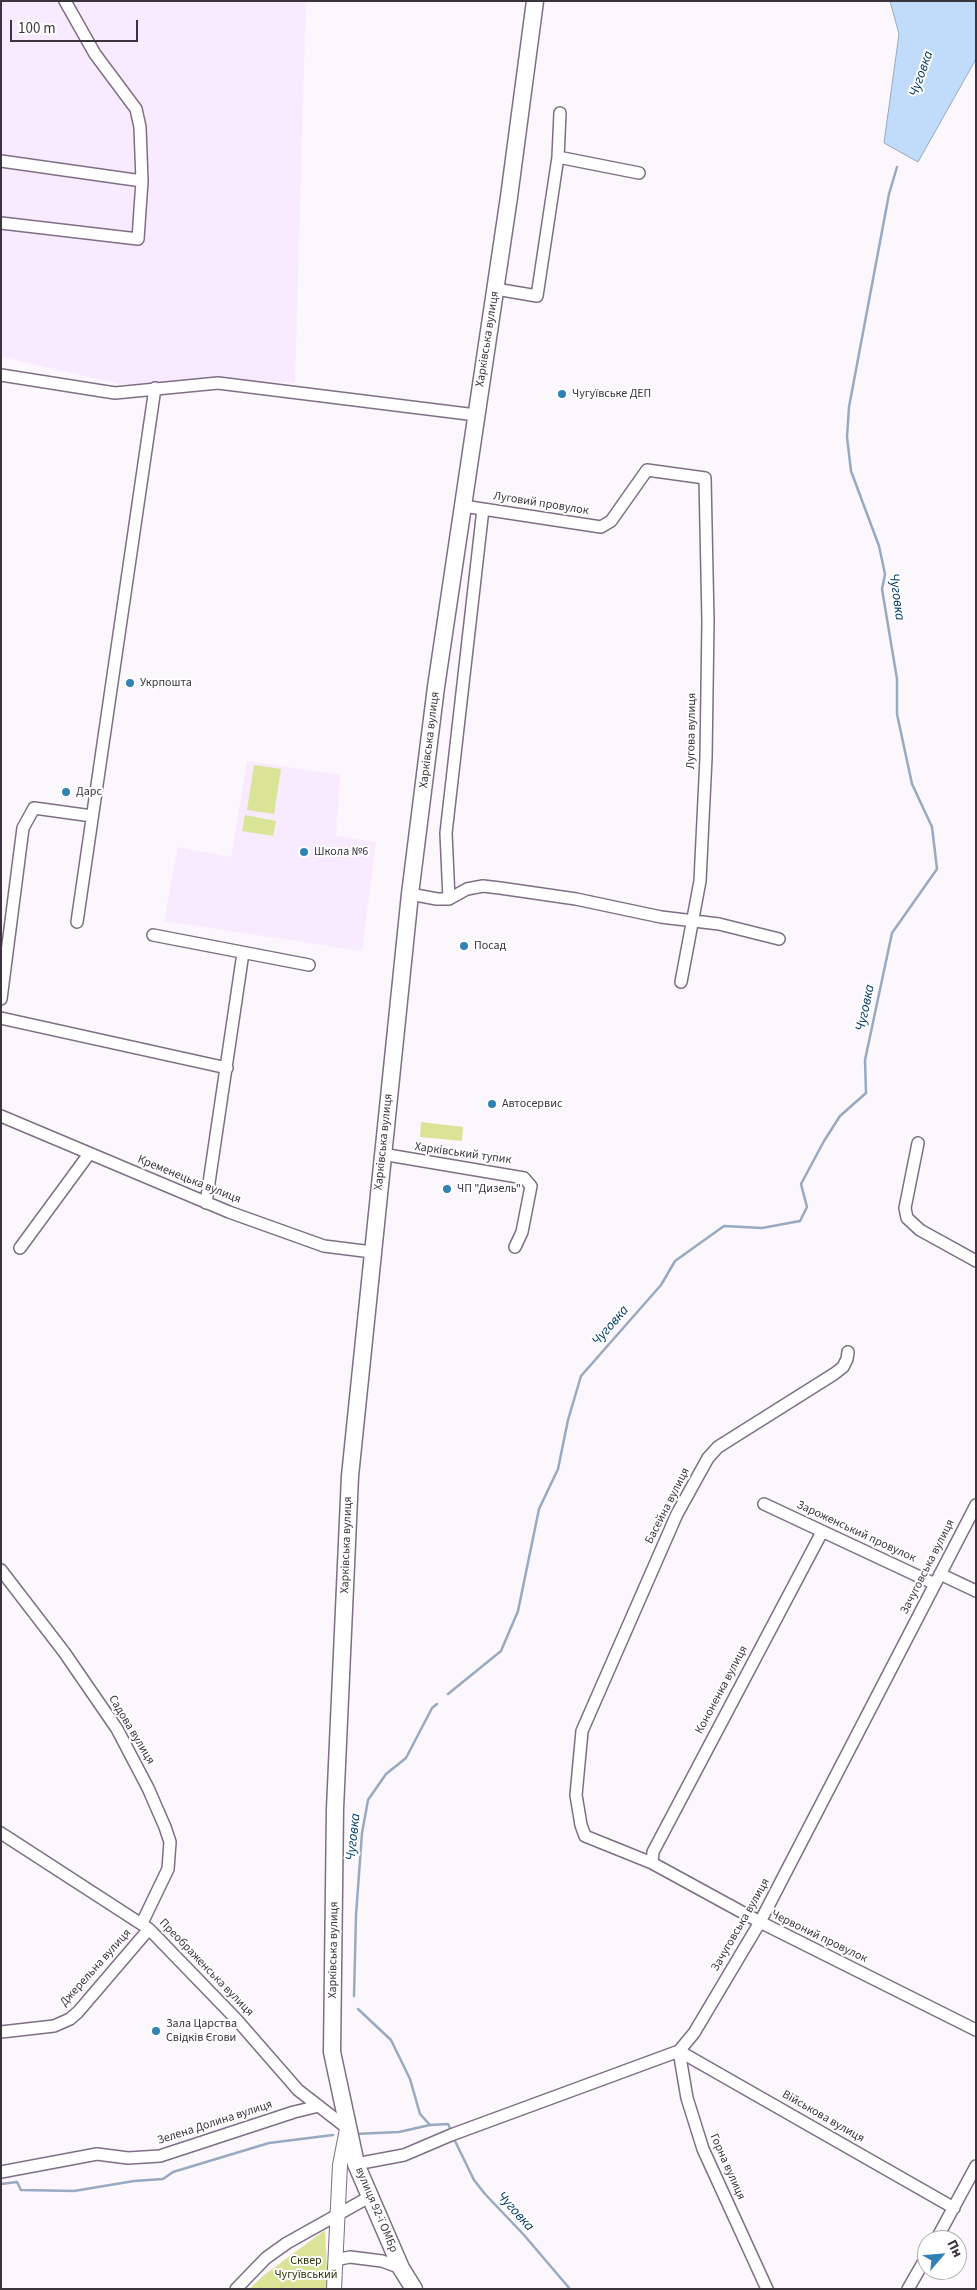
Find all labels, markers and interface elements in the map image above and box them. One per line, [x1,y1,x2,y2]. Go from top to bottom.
scale bar [12,10,140,42]
text: 100 m [18,18,56,39]
water label: Чуговка [906,49,938,99]
street label: Харківська вулиця [473,290,503,388]
place label: Чугуївське ДЕП [572,387,651,401]
marker: Чугуївське ДЕП [556,388,568,400]
street label: Луговий провулок [492,489,590,519]
water label: Чуговка [884,572,908,622]
place label: Укрпошта [140,676,192,690]
marker: Укрпошта [124,677,136,689]
street label: Харківська вулиця [417,691,443,789]
street label: Лугова вулиця [684,693,700,769]
place label: Дарс [76,785,102,799]
marker: Дарс [60,786,72,798]
place label: Школа №6 [314,845,368,859]
marker: Школа №6 [298,846,310,858]
place label: Посад [474,939,506,953]
marker: Посад [458,940,470,952]
water label: Чуговка [853,983,879,1033]
street label: Харківська вулиця [372,1093,396,1191]
place label: Автосервис [502,1097,562,1111]
marker: Автосервис [486,1098,498,1110]
street label: Харківський тупик [414,1140,512,1168]
street label: Кременецька вулиця [135,1153,243,1207]
place label: ЧП "Дизель" [457,1182,521,1196]
marker: ЧП "Дизель" [441,1183,453,1195]
water label: Чуговка [589,1303,633,1349]
street label: Басейна вулиця [643,1465,693,1547]
street label: Харківська вулиця [338,1496,356,1594]
street label: Зароженський провулок [794,1498,918,1566]
street label: Зачуговська вулиця [898,1517,958,1617]
street label: Кононенка вулиця [693,1643,751,1737]
street label: Садова вулиця [105,1693,157,1767]
water label: Чуговка [343,1813,365,1861]
street label: Зачуговська вулиця [709,1876,773,1974]
street label: Харківська вулиця [326,1901,342,1999]
street label: Червоний провулок [769,1907,869,1967]
street label: Преображенська вулиця [156,1916,256,2020]
street label: Джерельна вулиця [57,1926,135,2010]
place label: Зала Царства Свідків Єгови [166,2017,237,2045]
marker: Зала Царства Свідків Єгови [150,2025,162,2037]
street label: Військова вулиця [779,2088,867,2146]
street label: Зелена Долина вулиця [156,2098,274,2148]
street label: Горна вулиця [706,2132,748,2202]
street label: вулиця 92-ї ОМБр [352,2165,400,2255]
water label: Чуговка [493,2189,537,2235]
north arrow [917,2230,967,2280]
text: Пн [942,2236,967,2261]
park label: Сквер Чугуївський [274,2254,338,2282]

